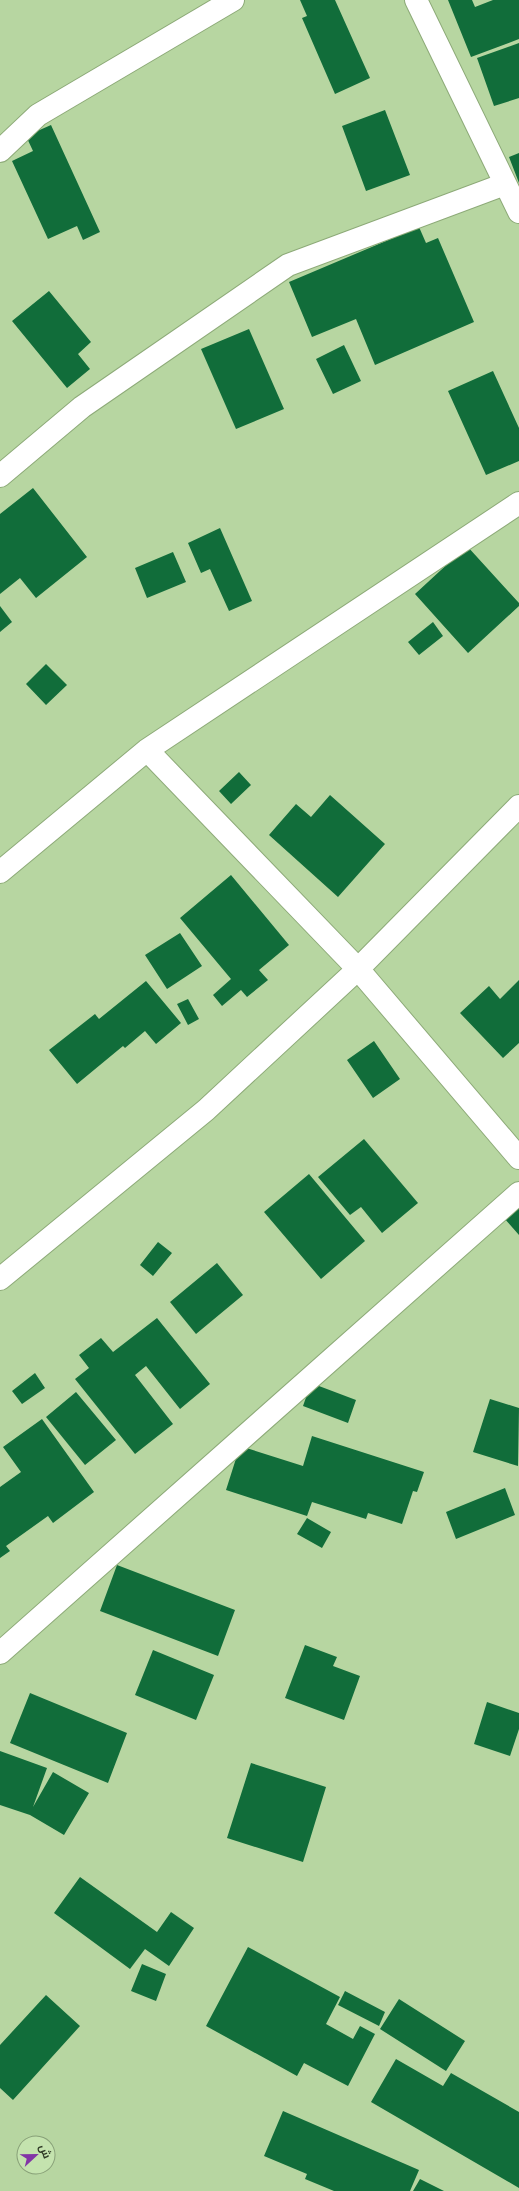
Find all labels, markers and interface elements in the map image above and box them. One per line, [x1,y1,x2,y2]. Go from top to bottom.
north arrow [16,2135,56,2175]
text: ش [36,2142,53,2160]

